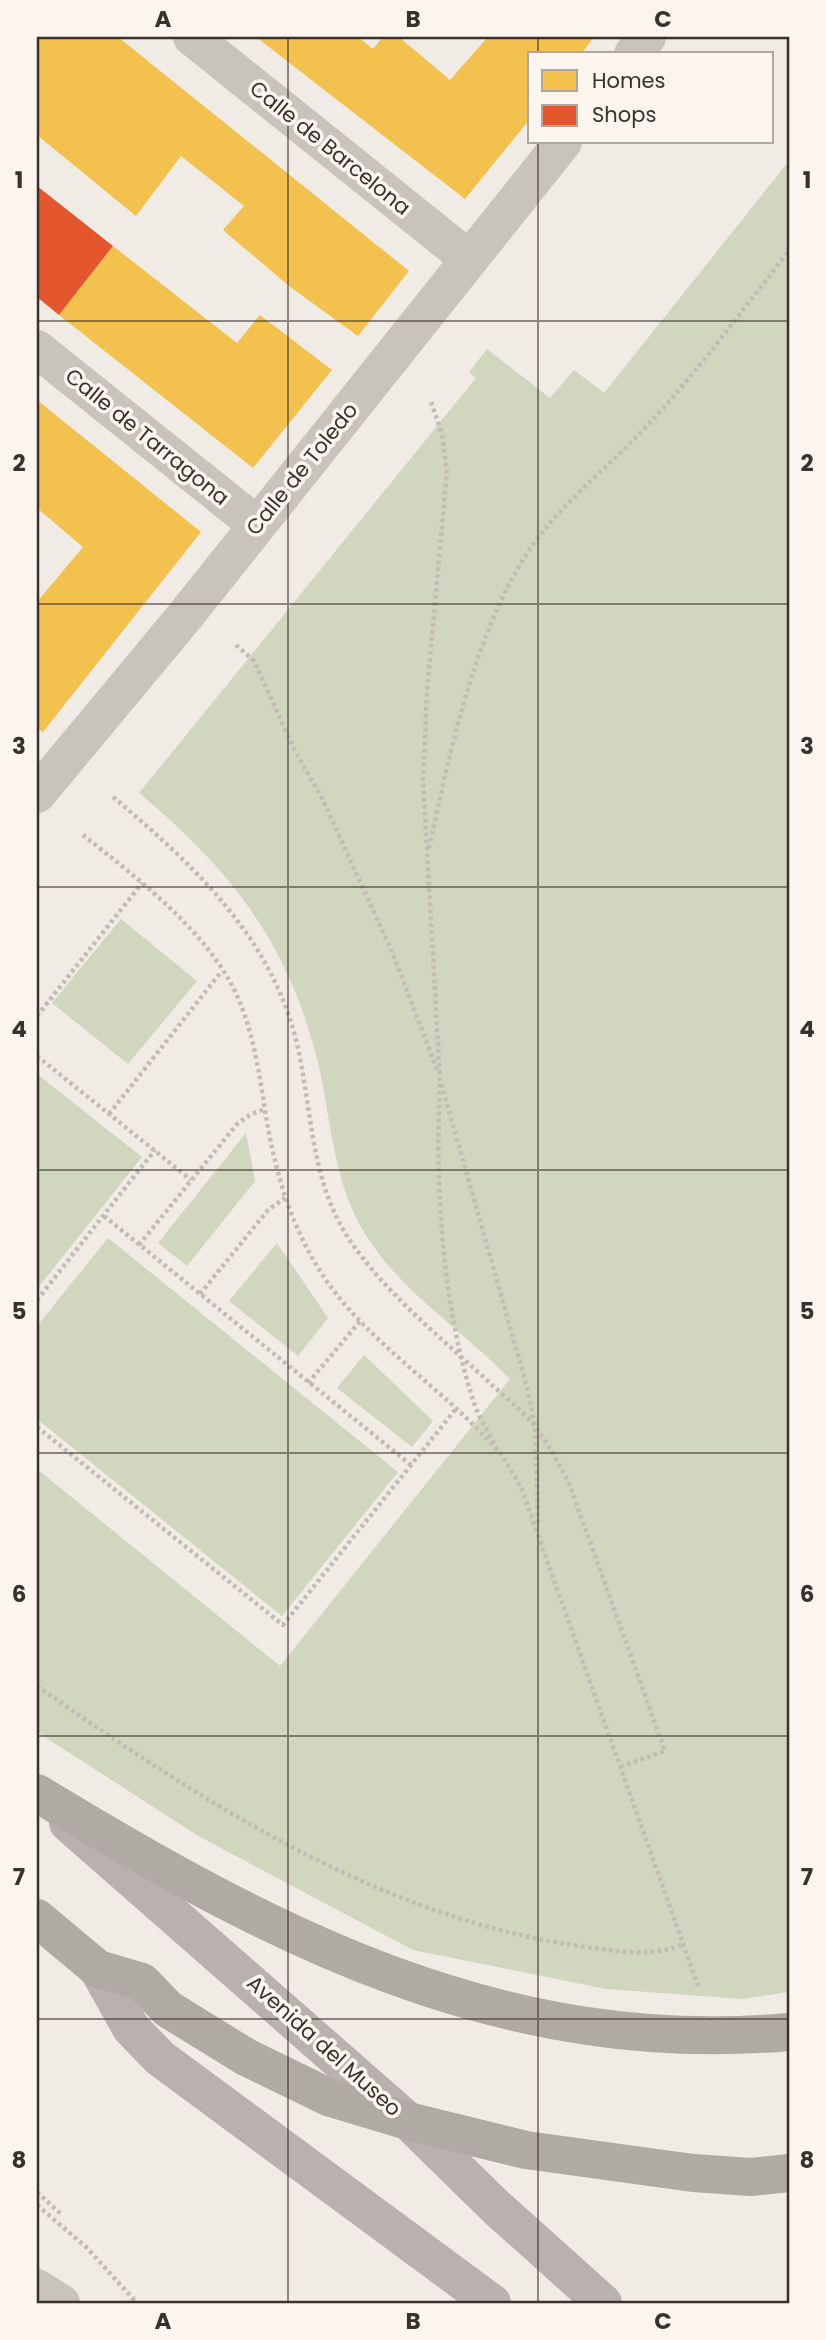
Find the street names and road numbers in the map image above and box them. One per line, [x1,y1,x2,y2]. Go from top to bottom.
street label: Calle de Barcelona [244,74,417,222]
street label: Calle de Tarragona [59,362,235,512]
street label: Calle de Toledo [239,396,364,541]
street label: Avenida del Museo [241,1968,408,2123]

